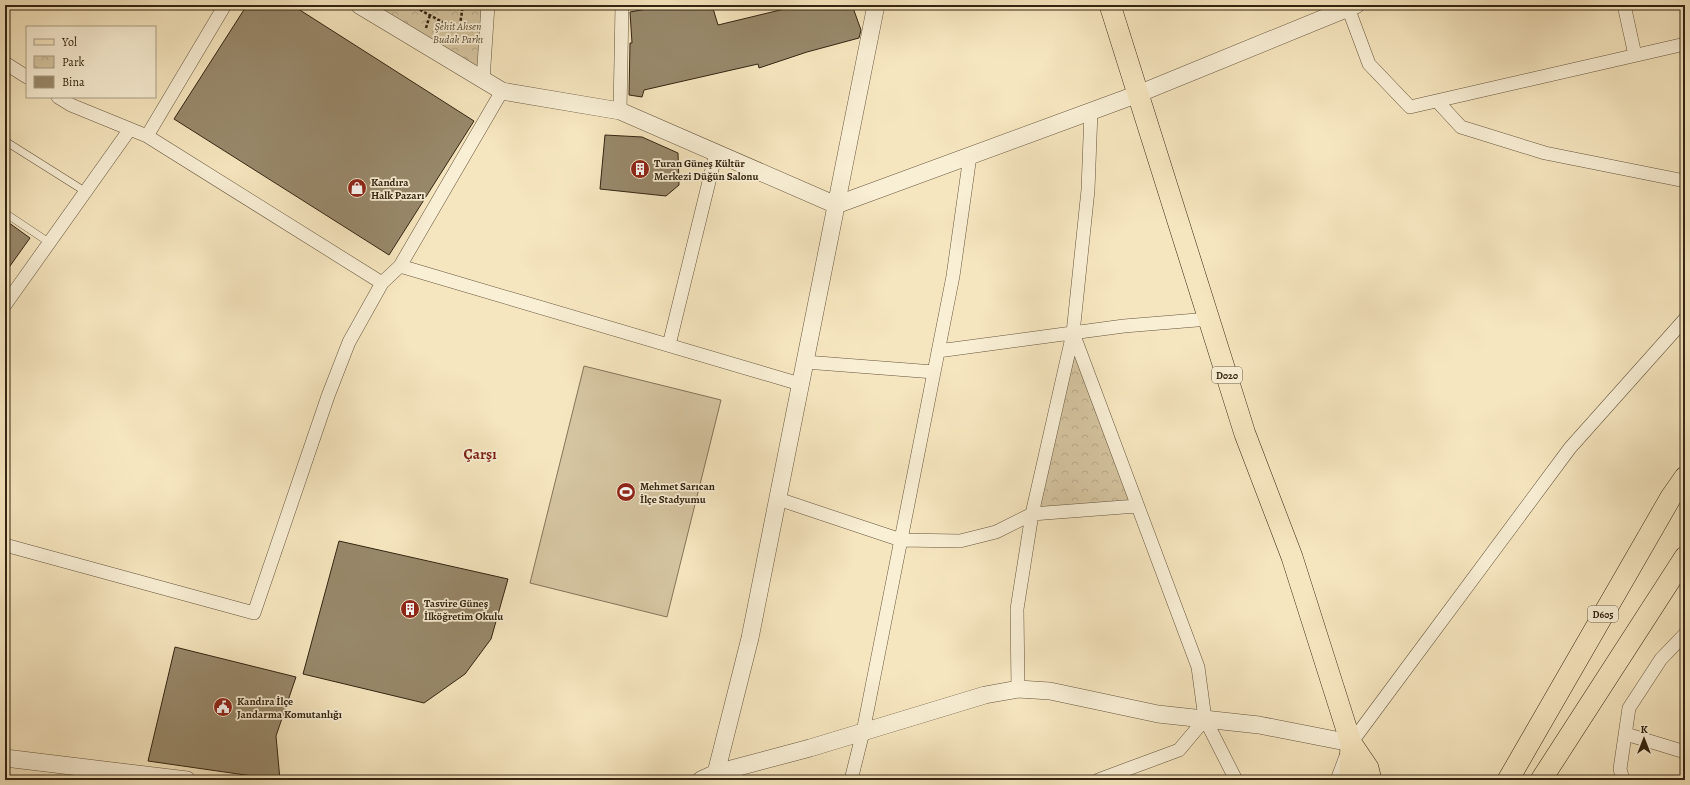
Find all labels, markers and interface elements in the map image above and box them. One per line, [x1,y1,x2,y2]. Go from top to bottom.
park label: Şehit Ahsen Budak Parkı [433,19,483,47]
legend [26,26,156,98]
text: Yol [61,34,77,50]
text: Park [62,54,85,70]
text: Bina [62,74,85,90]
place label: Turan Güneş Kültür Merkezi Düğün Salonu [654,156,760,184]
building icon: Turan Güneş Kültür Merkezi Düğün Salonu [629,158,651,180]
place label: Kandıra Halk Pazarı [371,175,424,203]
shop icon: Kandıra Halk Pazarı [346,177,368,199]
road number: D020 [1212,367,1242,383]
district label: Çarşı [463,444,497,464]
place label: Mehmet Sarıcan İlçe Stadyumu [640,479,715,507]
sports icon: Mehmet Sarıcan İlçe Stadyumu [615,481,637,503]
place label: Tasvire Güneş İlköğretim Okulu [424,596,504,624]
building icon: Tasvire Güneş İlköğretim Okulu [399,598,421,620]
road number: D605 [1588,606,1618,622]
place label: Kandıra İlçe Jandarma Komutanlığı [237,694,342,722]
public building icon: Kandıra İlçe Jandarma Komutanlığı [212,696,234,718]
north arrow [1624,719,1664,759]
text: K [1640,722,1648,737]

